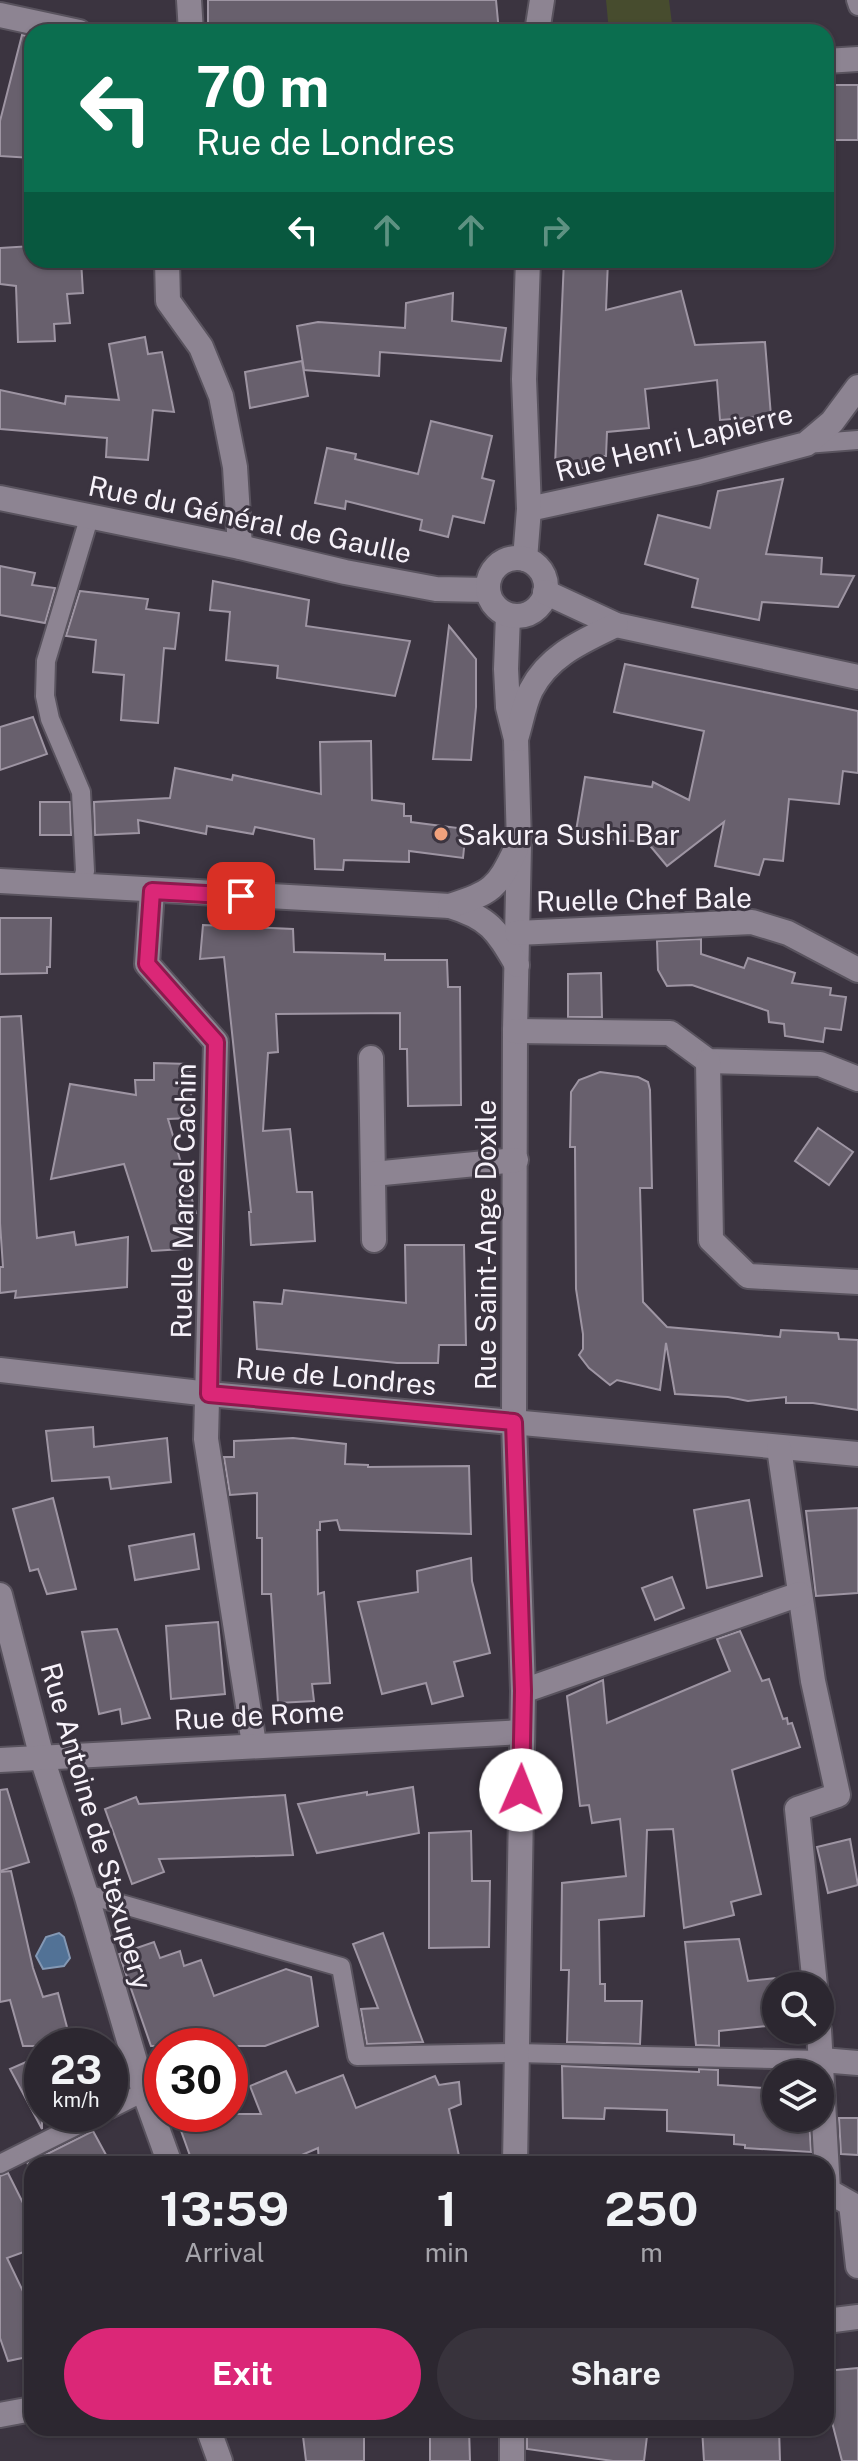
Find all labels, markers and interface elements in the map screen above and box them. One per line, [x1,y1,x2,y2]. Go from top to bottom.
text: 70 m [196,54,329,120]
icon: left [64,56,168,160]
text: Rue de Londres [196,121,455,163]
icon: left [281,208,325,252]
icon: ahead [365,208,409,252]
icon: ahead [449,208,493,252]
icon: right [533,208,577,252]
street label: Rue Henri Lapierre [552,397,796,487]
street label: Rue du Général de Gaulle [85,469,415,569]
place label: Sakura Sushi Bar [457,818,680,851]
marker: Sakura Sushi Bar [432,825,450,843]
pin [207,862,275,930]
icon: arrive [219,874,263,918]
street label: Ruelle Chef Bale [536,881,752,917]
street label: Ruelle Marcel Cachin [164,1063,202,1339]
street label: Rue Saint-Ange Doxile [469,1100,502,1390]
street label: Rue de Londres [234,1351,438,1401]
street label: Rue Antoine de Stexupery [35,1659,159,1993]
street label: Rue de Rome [173,1694,345,1736]
position arrow [479,1748,563,1832]
map controls [762,1972,834,2132]
button: search [762,1972,834,2044]
speed limit sign: 30 [144,2028,248,2132]
text: 23 [50,2046,102,2093]
button: layers [762,2060,834,2132]
text: km/h [52,2088,100,2112]
text: 13:59 [160,2180,289,2237]
text: 1 [437,2180,457,2237]
text: 250 [605,2180,698,2237]
text: Arrival [184,2237,265,2268]
text: min [425,2237,469,2268]
text: m [640,2237,663,2268]
button: Exit [64,2328,421,2420]
button: Share [437,2328,794,2420]

